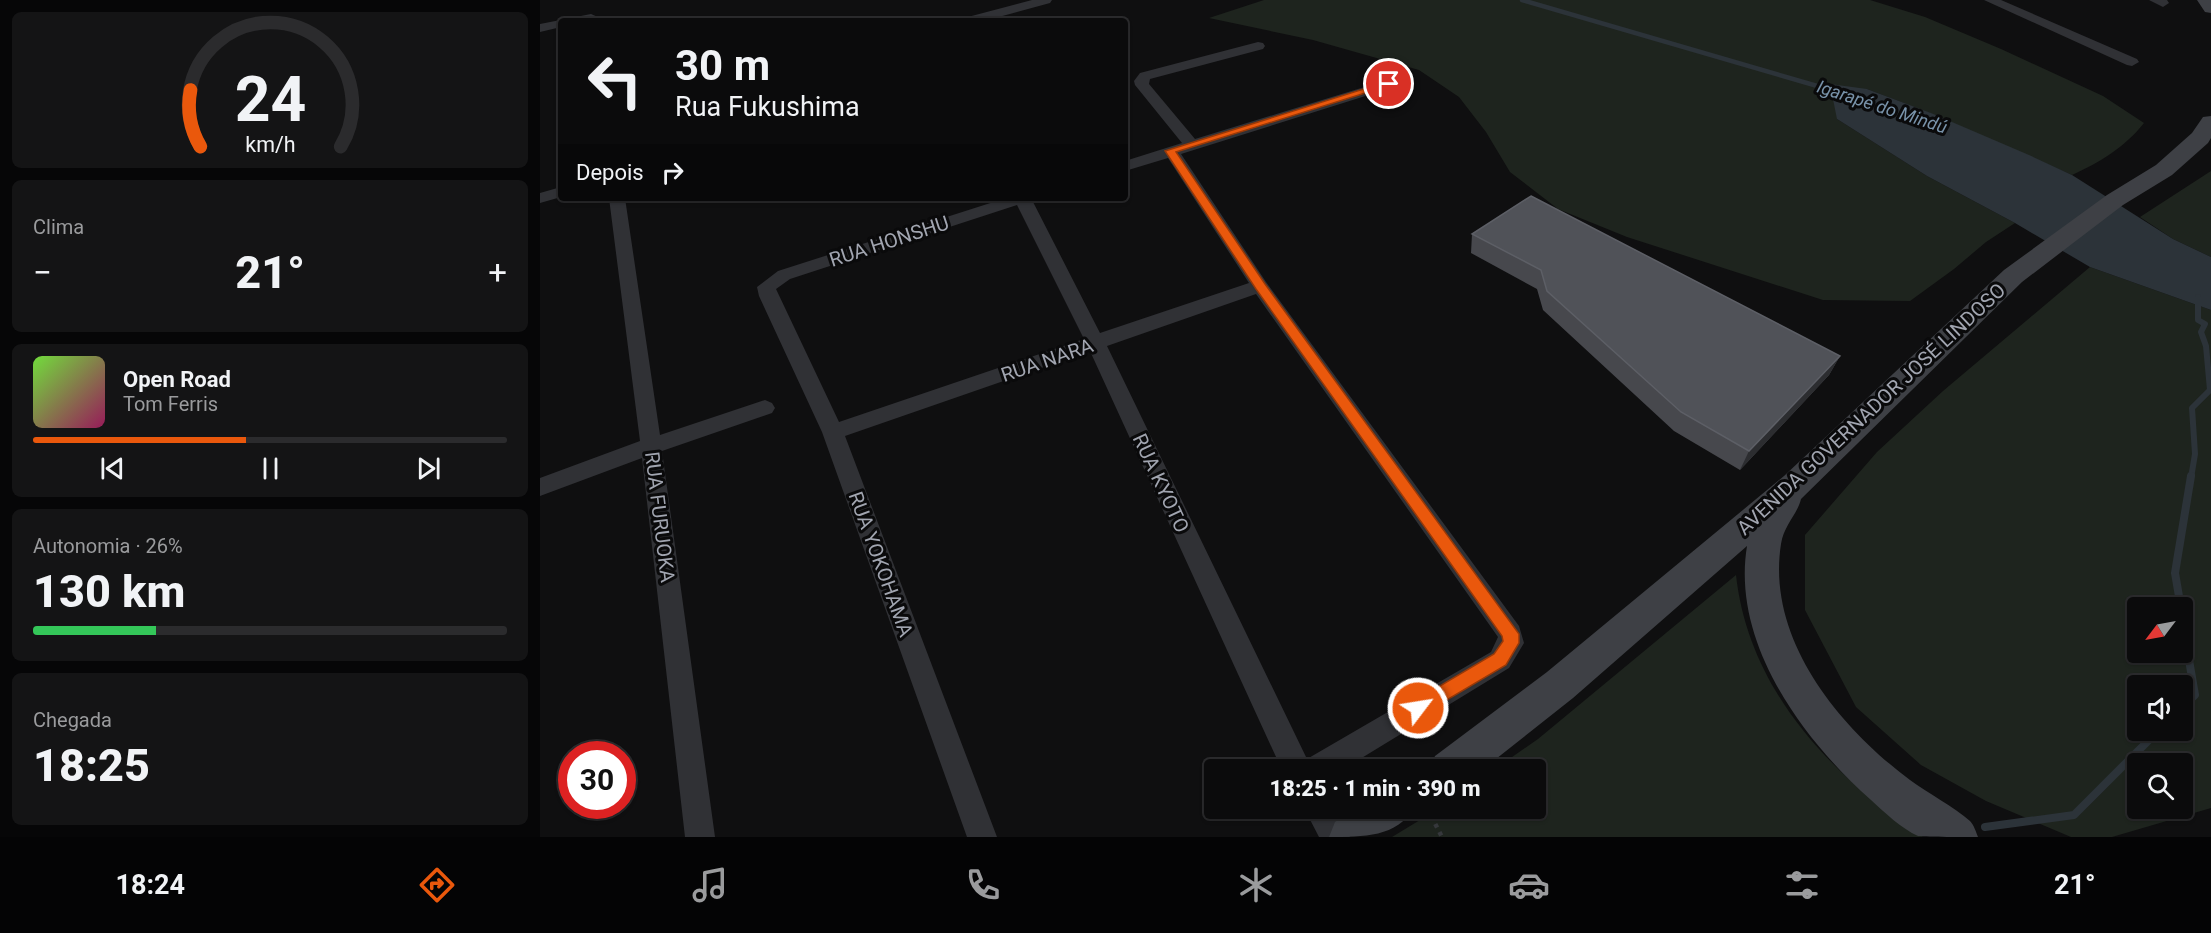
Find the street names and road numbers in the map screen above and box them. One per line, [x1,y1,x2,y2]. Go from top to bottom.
street label: RUA HONSHU [826,210,952,272]
street label: AVENIDA GOVERNADOR JOSÉ LINDOSO [1732,278,2010,540]
street label: RUA NARA [998,333,1096,387]
street label: RUA KYOTO [1128,430,1194,536]
street label: RUA FURUOKA [640,450,680,584]
street label: RUA YOKOHAMA [844,488,918,640]

